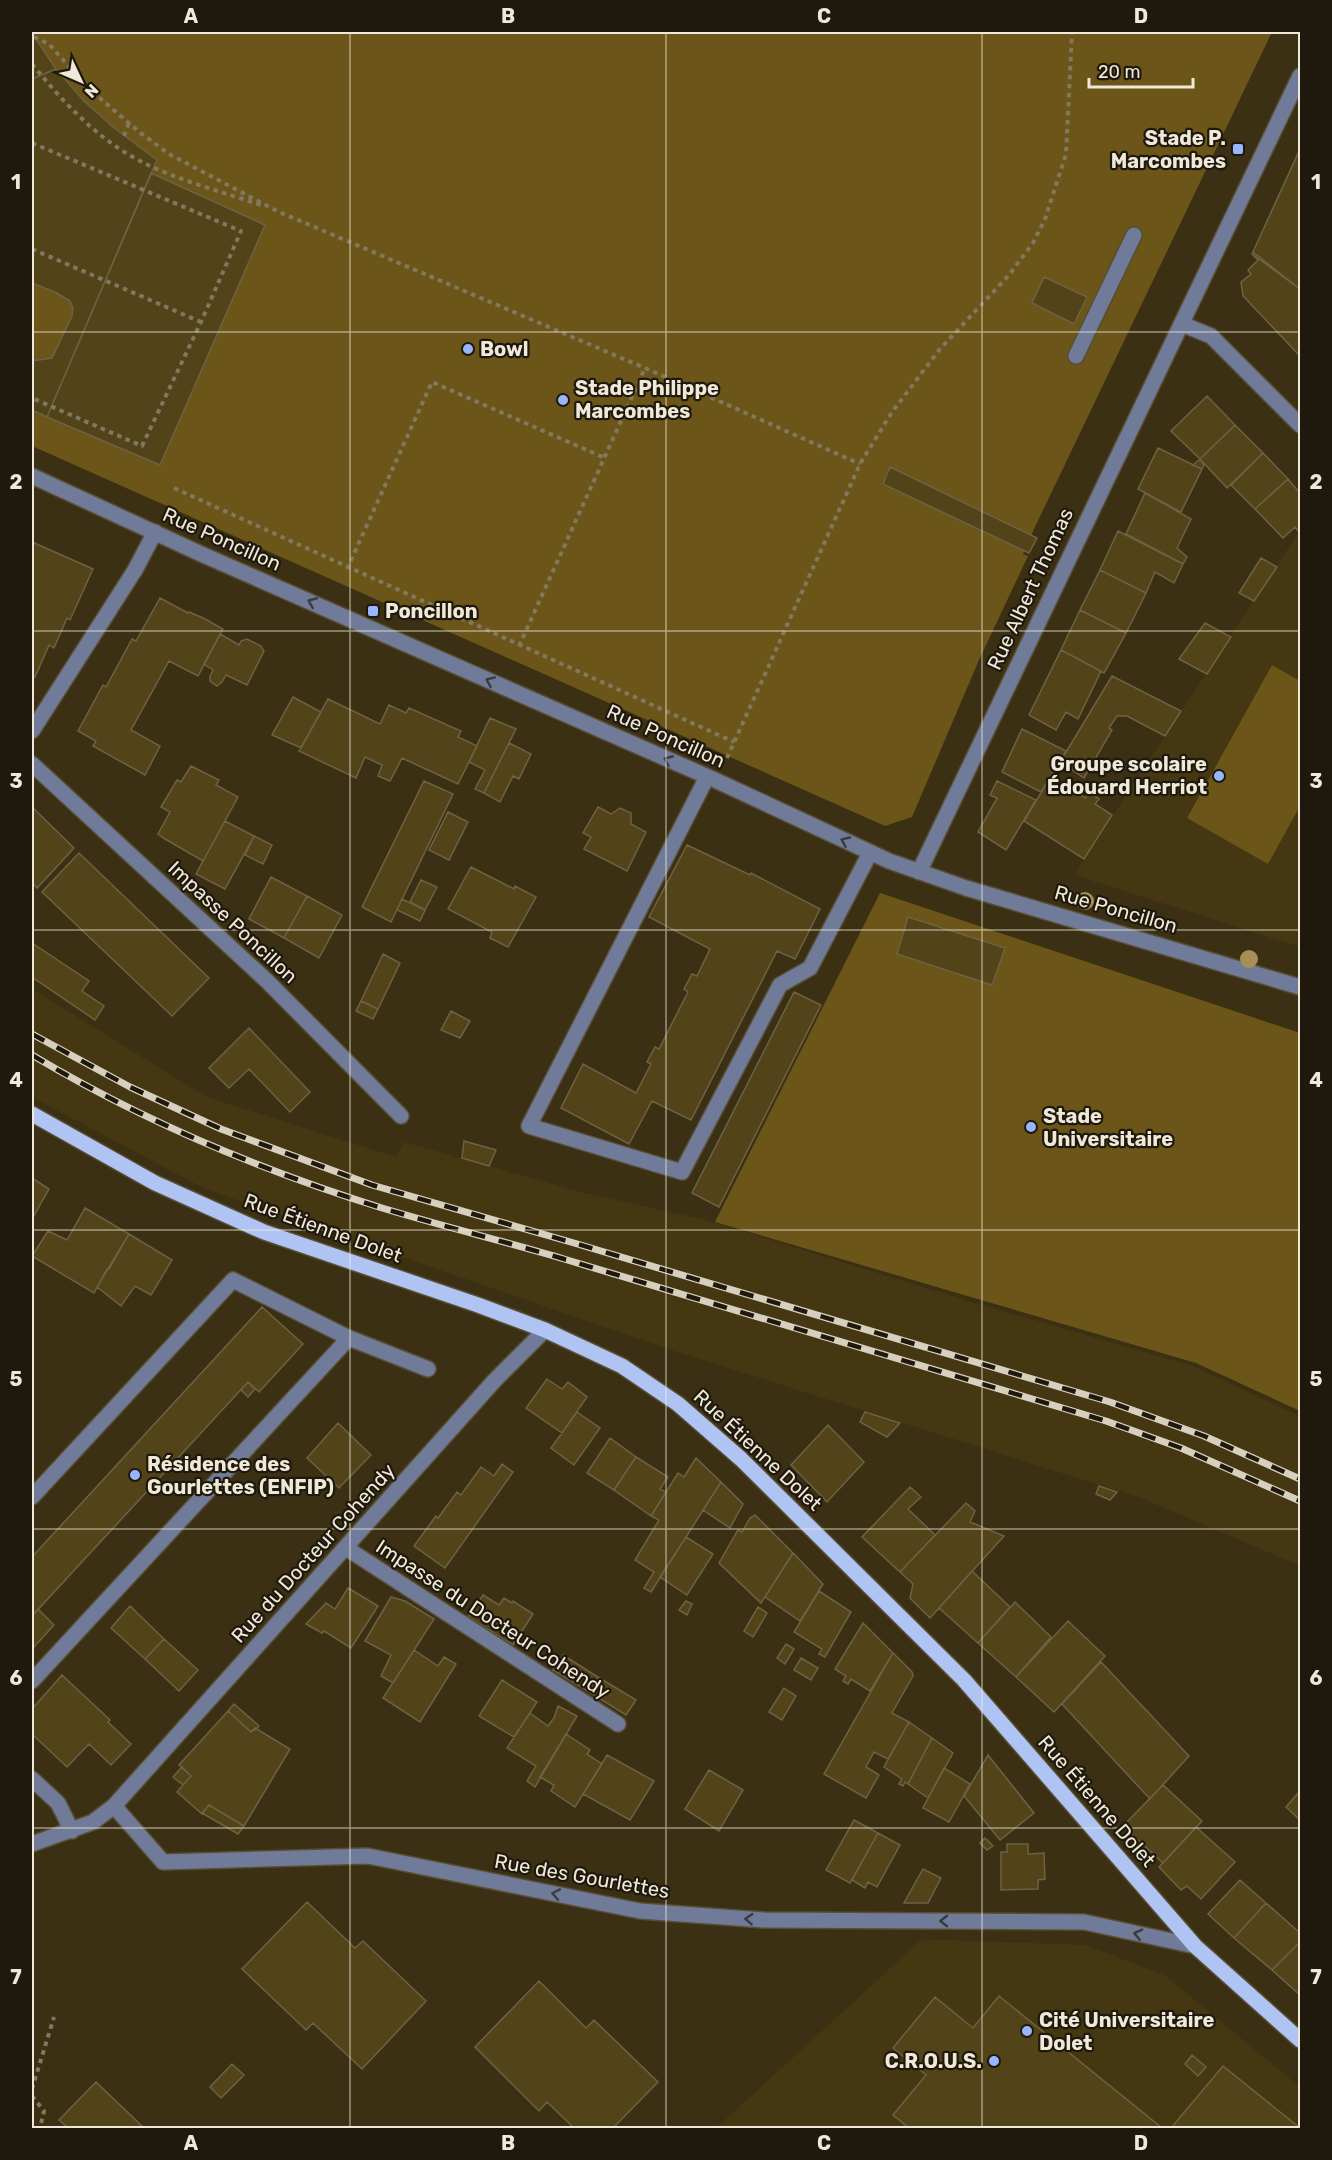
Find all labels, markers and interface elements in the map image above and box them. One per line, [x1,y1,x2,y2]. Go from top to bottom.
text: A [184,4,199,28]
text: B [501,4,515,28]
text: C [817,4,831,28]
text: D [1134,4,1148,28]
north arrow [51,51,111,111]
scale bar [1089,51,1192,89]
text: 20 m [1098,61,1140,83]
text: N [81,80,102,102]
place label: Stade P. Marcombes [1111,126,1226,173]
marker: Stade P. Marcombes [1231,142,1245,156]
text: 1 [11,170,21,194]
text: 1 [1311,170,1321,194]
place label: Bowl [480,337,528,361]
marker: Bowl [461,342,475,356]
place label: Stade Philippe Marcombes [575,376,719,423]
marker: Stade Philippe Marcombes [556,393,570,407]
text: 2 [10,470,23,494]
text: 2 [1310,470,1323,494]
street label: Rue Poncillon [159,502,285,576]
street label: Rue Albert Thomas [982,504,1078,674]
one-way arrow [307,597,318,609]
place label: Poncillon [385,599,478,623]
marker: Poncillon [366,604,380,618]
one-way arrow [485,676,496,688]
street label: Rue Poncillon [603,699,729,773]
place label: Groupe scolaire Édouard Herriot [1047,752,1207,799]
one-way arrow [664,755,675,767]
text: 3 [9,769,23,793]
marker: Groupe scolaire Édouard Herriot [1212,769,1226,783]
text: 3 [1309,769,1323,793]
one-way arrow [841,837,852,849]
street label: Impasse Poncillon [163,856,303,988]
street label: Rue Poncillon [1052,880,1180,938]
text: 4 [9,1068,23,1092]
text: 4 [1309,1068,1323,1092]
place label: Stade Universitaire [1043,1104,1173,1151]
marker: Stade Universitaire [1024,1120,1038,1134]
street label: Rue Étienne Dolet [241,1188,405,1268]
text: 5 [10,1367,23,1391]
text: 5 [1310,1367,1323,1391]
street label: Rue Étienne Dolet [689,1384,827,1516]
place label: Résidence des Gourlettes (ENFIP) [147,1452,334,1499]
street label: Rue du Docteur Cohendy [226,1458,400,1648]
marker: Résidence des Gourlettes (ENFIP) [128,1468,142,1482]
street label: Impasse du Docteur Cohendy [371,1534,615,1704]
text: 6 [9,1666,23,1690]
text: 6 [1309,1666,1323,1690]
street label: Rue Étienne Dolet [1033,1730,1161,1872]
street label: Rue des Gourlettes [493,1849,671,1903]
one-way arrow [552,1888,562,1901]
one-way arrow [745,1913,754,1926]
one-way arrow [940,1915,949,1927]
one-way arrow [1133,1929,1143,1942]
text: 7 [10,1965,22,1989]
text: 7 [1310,1965,1322,1989]
place label: Cité Universitaire Dolet [1039,2008,1214,2055]
marker: Cité Universitaire Dolet [1020,2024,1034,2038]
place label: C.R.O.U.S. [885,2049,982,2073]
marker: C.R.O.U.S. [987,2054,1001,2068]
text: A [184,2131,199,2155]
text: B [501,2131,515,2155]
text: C [817,2131,831,2155]
text: D [1134,2131,1148,2155]

